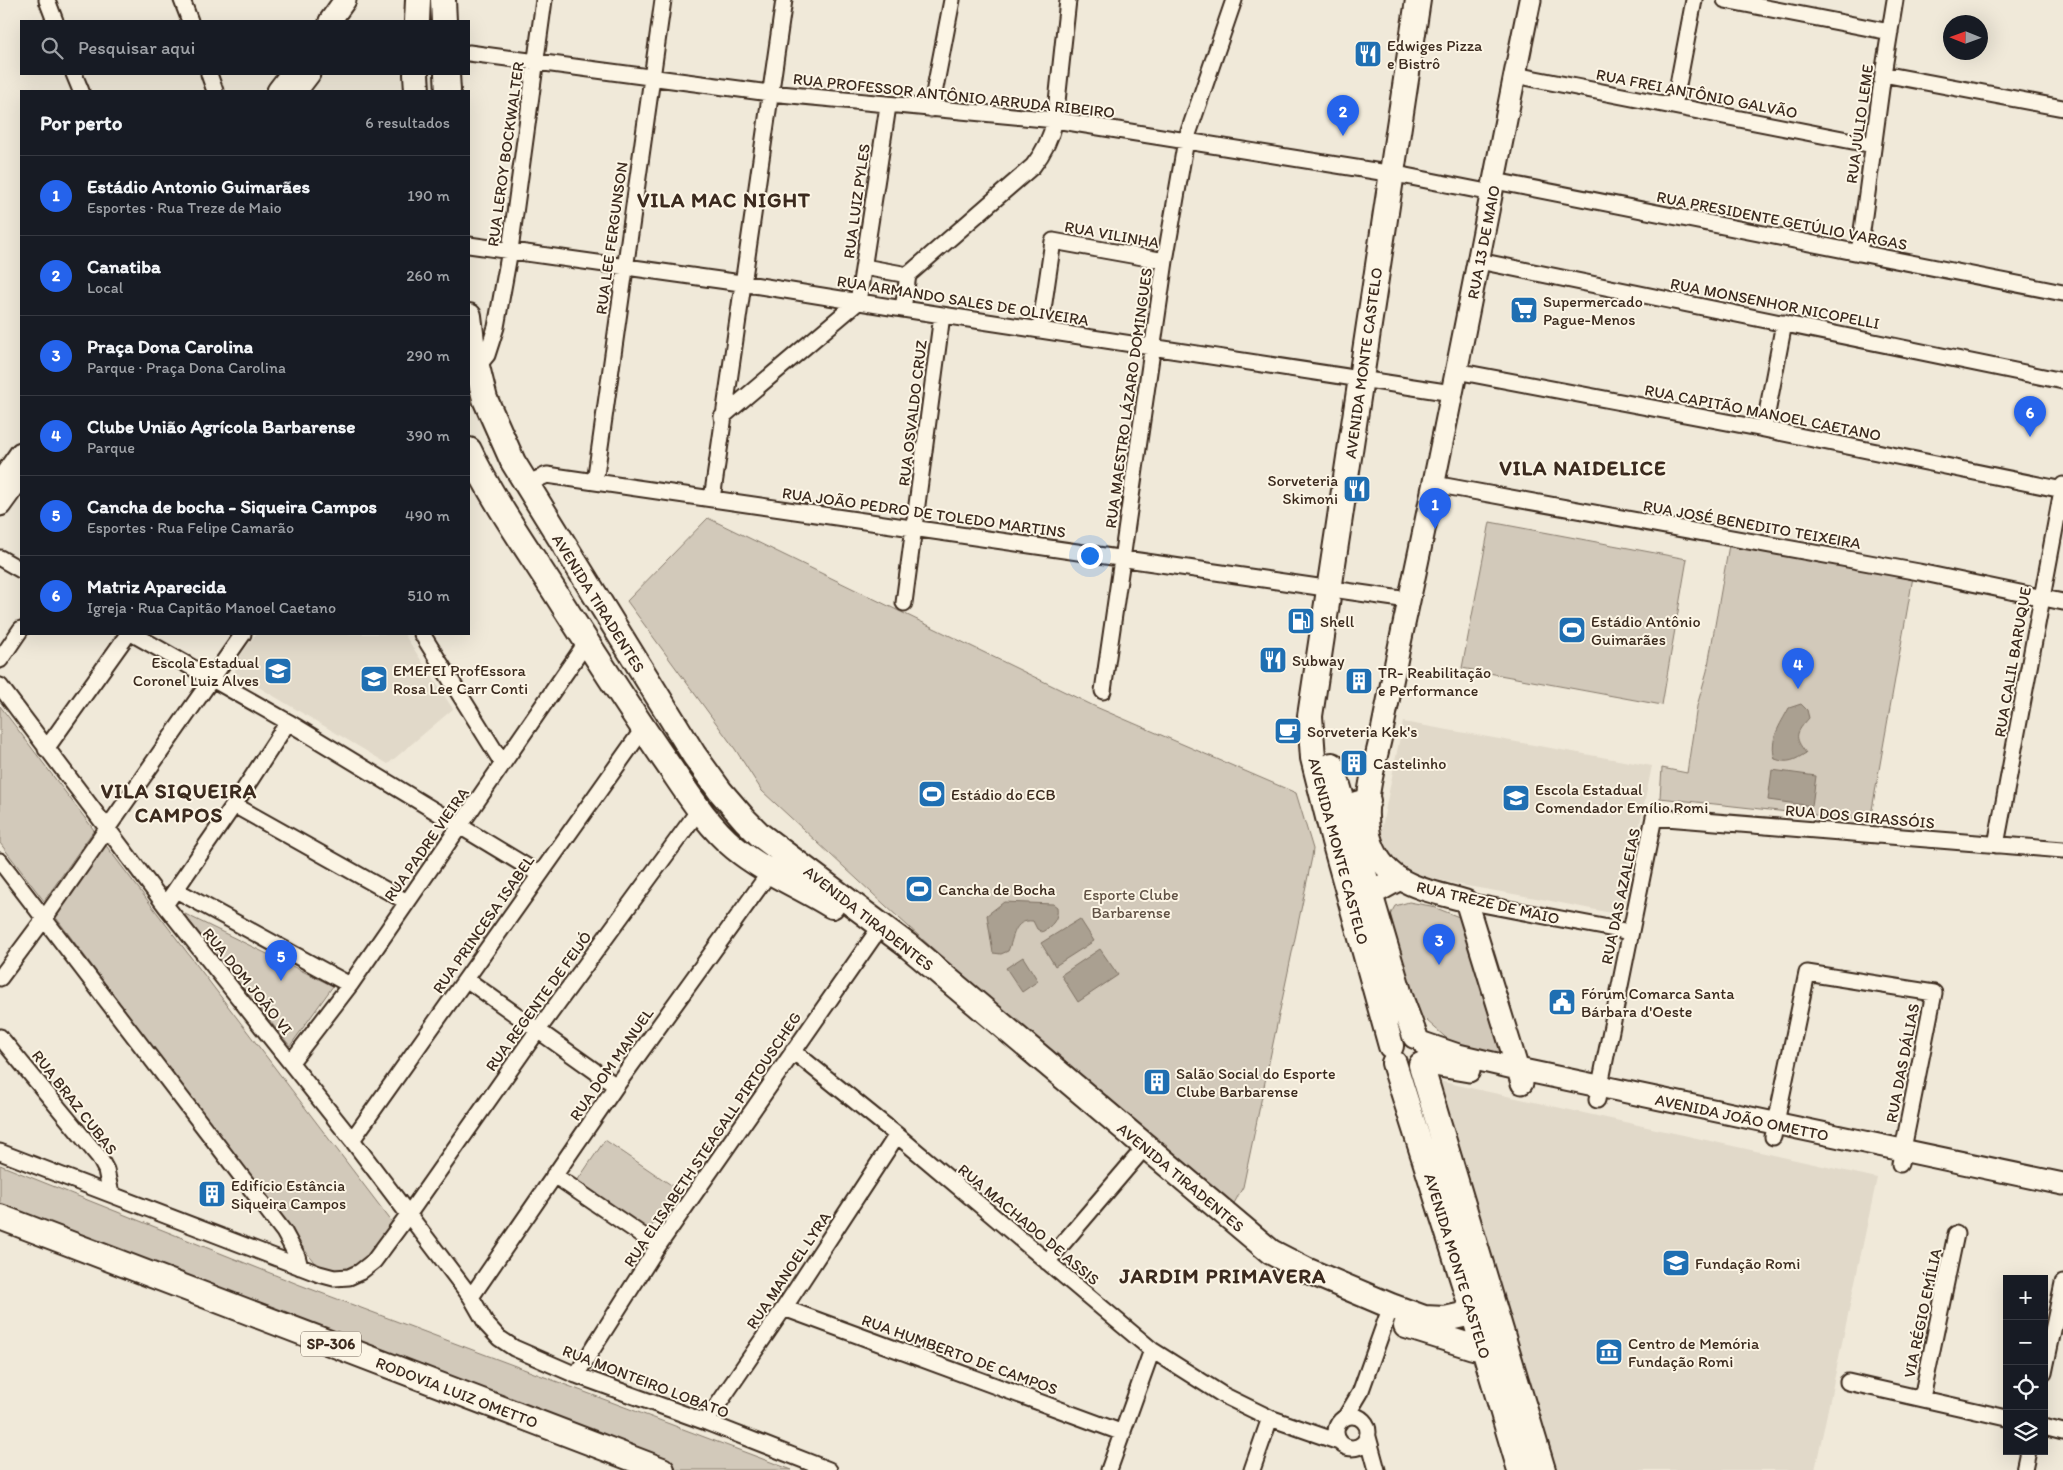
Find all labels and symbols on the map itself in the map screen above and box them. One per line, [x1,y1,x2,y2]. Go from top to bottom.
north arrow [1943,15,1988,60]
place label: Edwiges Pizza e Bistrô [1387,36,1483,73]
restaurant icon: Edwiges Pizza e Bistrô [1353,39,1383,69]
street label: RUA LEROY BOCKWALTER [483,60,528,248]
street label: RUA JÚLIO LEME [1842,63,1877,185]
street label: RUA FREI ANTÔNIO GALVÃO [1595,65,1799,122]
street label: RUA PROFESSOR ANTÔNIO ARRUDA RIBEIRO [792,69,1116,122]
pin: 2 [1327,95,1359,136]
street label: RUA LUIZ PYLES [839,142,874,260]
street label: RUA LEE FERGUNSON [591,160,632,316]
street label: RUA 13 DE MAIO [1463,183,1504,301]
district label: VILA MAC NIGHT [637,187,811,212]
street label: RUA PRESIDENTE GETÚLIO VARGAS [1655,187,1909,254]
street label: RUA VILINHA [1063,217,1161,252]
street label: AVENIDA MONTE CASTELO [1341,266,1386,460]
street label: RUA MAESTRO LÁZARO DOMINGUES [1101,267,1156,530]
street label: RUA ARMANDO SALES DE OLIVEIRA [836,271,1090,330]
street label: RUA MONSENHOR NICOPELLI [1669,274,1881,333]
place label: Supermercado Pague-Menos [1543,292,1643,329]
supermarket icon: Supermercado Pague-Menos [1509,295,1539,325]
street label: RUA OSVALDO CRUZ [894,339,931,487]
street label: RUA CAPITÃO MANOEL CAETANO [1643,380,1883,445]
pin: 6 [2014,396,2046,437]
district label: VILA NAIDELICE [1499,455,1667,480]
place label: Sorveteria Skimoni [1267,471,1338,508]
restaurant icon: Sorveteria Skimoni [1342,474,1372,504]
street label: RUA JOÃO PEDRO DE TOLEDO MARTINS [781,483,1067,542]
pin: 1 [1419,488,1451,529]
street label: RUA JOSÉ BENEDITO TEIXEIRA [1641,496,1862,553]
street label: AVENIDA TIRADENTES [548,531,649,676]
your location [1077,543,1103,569]
street label: RUA CALIL BARUQUE [1990,585,2035,739]
fuel station icon: Shell [1286,606,1316,636]
place label: Shell [1320,612,1355,631]
place label: Estádio Antônio Guimarães [1591,612,1701,649]
sports icon: Estádio Antônio Guimarães [1557,615,1587,645]
restaurant icon: Subway [1258,645,1288,675]
pin: 4 [1782,648,1814,689]
place label: Subway [1292,651,1345,670]
place label: Escola Estadual Coronel Luiz Alves [133,653,259,690]
school or university icon: Escola Estadual Coronel Luiz Alves [263,656,293,686]
place label: EMEFEI ProfEssora Rosa Lee Carr Conti [393,661,528,698]
place label: TR- Reabilitação e Performance [1378,663,1491,700]
school or university icon: EMEFEI ProfEssora Rosa Lee Carr Conti [359,664,389,694]
building icon: TR- Reabilitação e Performance [1344,666,1374,696]
cafe icon: Sorveteria Kek's [1273,716,1303,746]
place label: Sorveteria Kek's [1307,722,1417,741]
building icon: Castelinho [1339,748,1369,778]
place label: Castelinho [1373,754,1446,773]
street label: AVENIDA MONTE CASTELO [1304,756,1373,947]
district label: VILA SIQUEIRA CAMPOS [101,778,257,827]
sports icon: Estádio do ECB [917,779,947,809]
place label: Escola Estadual Comendador Emílio Romi [1535,780,1708,817]
school or university icon: Escola Estadual Comendador Emílio Romi [1501,783,1531,813]
street label: RUA PADRE VIEIRA [380,784,473,905]
place label: Estádio do ECB [951,785,1056,804]
street label: RUA DOS GIRASSÓIS [1784,800,1936,833]
street label: RUA DAS AZALEIAS [1597,826,1644,966]
street label: RUA PRINCESA ISABEL [429,852,538,997]
street label: AVENIDA TIRADENTES [800,862,937,975]
sports icon: Cancha de Bocha [904,874,934,904]
street label: RUA TREZE DE MAIO [1414,877,1561,928]
place label: Cancha de Bocha [938,880,1055,899]
park label: Esporte Clube Barbarense [1083,885,1179,922]
street label: RUA DOM JOÃO VI [199,924,297,1039]
pin: 3 [1423,924,1455,965]
street label: RUA REGENTE DE FEIJÓ [481,928,596,1075]
pin: 5 [265,940,297,981]
place label: Fórum Comarca Santa Bárbara d'Oeste [1581,984,1735,1021]
public building icon: Fórum Comarca Santa Bárbara d'Oeste [1547,987,1577,1017]
street label: RUA DAS DÁLIAS [1882,1002,1923,1124]
street label: RUA DOM MANUEL [565,1004,657,1124]
street label: RUA ELISABETH STEAGALL PIRTOUSCHEG [620,1008,805,1270]
street label: RUA BRAZ CUBAS [28,1046,121,1158]
place label: Salão Social do Esporte Clube Barbarense [1176,1064,1336,1101]
building icon: Salão Social do Esporte Clube Barbarense [1142,1067,1172,1097]
street label: AVENIDA JOÃO OMETTO [1653,1090,1830,1145]
street label: AVENIDA TIRADENTES [1113,1119,1248,1236]
street label: RUA MACHADO DE ASSIS [954,1160,1103,1289]
street label: AVENIDA MONTE CASTELO [1420,1171,1495,1361]
place label: Edifício Estância Siqueira Campos [231,1176,346,1213]
building icon: Edifício Estância Siqueira Campos [197,1179,227,1209]
street label: RUA MANOEL LYRA [742,1208,835,1333]
street label: VIA RÉGIO EMÍLIA [1899,1247,1946,1380]
school or university icon: Fundação Romi [1661,1248,1691,1278]
place label: Fundação Romi [1695,1254,1800,1273]
district label: JARDIM PRIMAVERA [1119,1263,1326,1288]
street label: RUA HUMBERTO DE CAMPOS [859,1310,1060,1399]
road number: SP-306 [301,1332,361,1356]
place label: Centro de Memória Fundação Romi [1628,1334,1760,1371]
museum icon: Centro de Memória Fundação Romi [1594,1337,1624,1367]
street label: RUA MONTEIRO LOBATO [560,1341,732,1422]
street label: RODOVIA LUIZ OMETTO [373,1353,541,1432]

